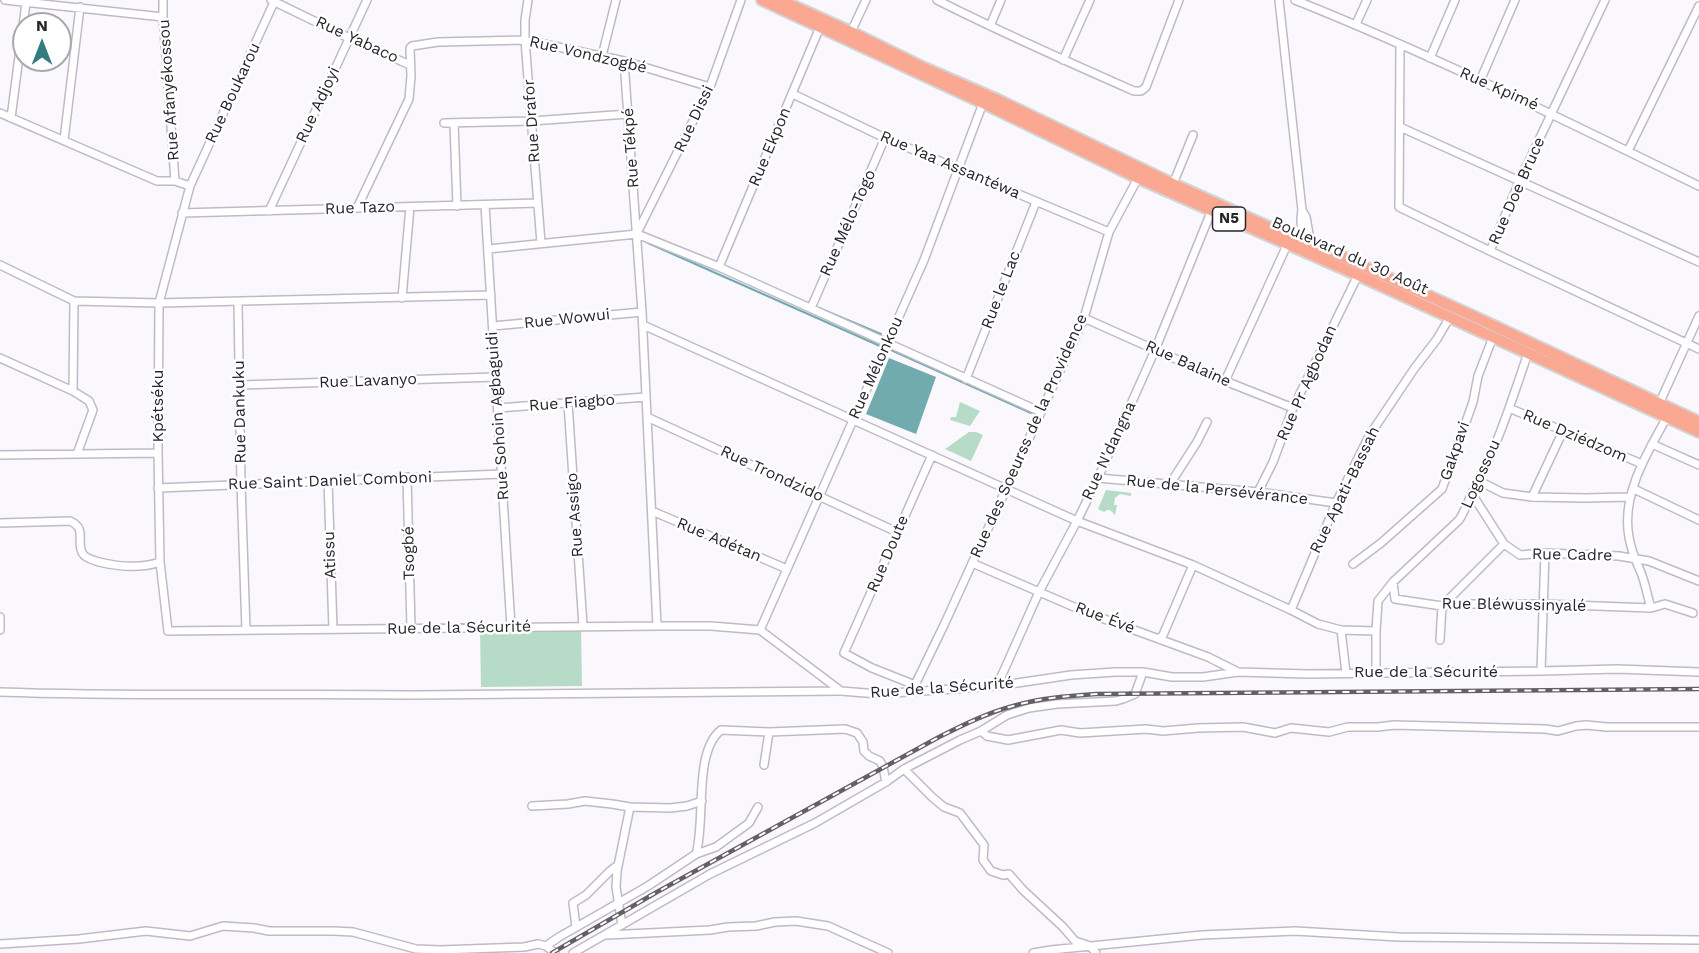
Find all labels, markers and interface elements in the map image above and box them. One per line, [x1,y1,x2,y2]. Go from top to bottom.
north arrow [12,12,72,72]
street label: Rue Yabaco [312,12,402,68]
text: N [36,16,48,35]
street label: Rue Afanyékossou [154,19,184,161]
street label: Rue Vondzogbé [527,32,649,78]
street label: Rue Boukarou [201,40,265,146]
street label: Rue Kpimé [1457,63,1541,115]
street label: Rue Adjoyi [292,64,344,146]
street label: Rue Drafor [519,78,545,164]
street label: Rue Dissi [670,82,718,156]
street label: Rue Ekpon [745,105,795,189]
street label: Rue Tékpé [619,107,643,189]
street label: Rue Yaa Assantéwa [877,127,1023,203]
street label: Rue Doe Bruce [1485,134,1549,248]
street label: Rue Mélo-Togo [816,167,880,279]
street label: Rue Tazo [325,197,395,219]
road number: N5 [1212,207,1246,231]
street label: Boulevard du 30 Août [1269,213,1431,299]
street label: Rue le Lac [977,248,1025,332]
street label: Rue Wowui [523,305,611,333]
street label: Rue des Soeurss de la Providence [966,311,1092,561]
street label: Rue Mélonkou [845,314,907,422]
street label: Rue Pr Agbodan [1273,322,1341,444]
street label: Rue Sohoin Agbaguidi [483,331,513,501]
street label: Rue Balaine [1142,337,1234,391]
street label: Rue Dankuku [229,360,251,464]
street label: Kpétséku [148,370,168,442]
street label: Rue Lavanyo [319,370,417,392]
street label: Rue Fiagbo [528,390,616,416]
street label: Rue N'dangna [1078,399,1140,503]
street label: Rue Dziédzom [1520,405,1630,467]
street label: Gakpavi [1436,419,1474,483]
street label: Rue Apati-Bassah [1306,423,1384,557]
street label: Logossou [1457,437,1505,511]
street label: Rue Trondzido [717,442,827,506]
street label: Rue Saint Daniel Comboni [228,468,432,494]
street label: Rue de la Persévérance [1125,471,1309,509]
street label: Rue Assigo [562,472,588,558]
street label: Rue Doute [863,513,913,595]
street label: Rue Adétan [674,514,764,566]
street label: Tsogbé [399,526,419,580]
street label: Atissu [320,531,340,579]
street label: Rue Cadre [1532,545,1612,565]
street label: Rue Bléwussinyalé [1441,594,1587,616]
street label: Rue Évé [1072,598,1138,638]
street label: Rue de la Sécurité [387,617,531,639]
street label: Rue de la Sécurité [1354,662,1498,682]
street label: Rue de la Sécurité [869,673,1015,703]

